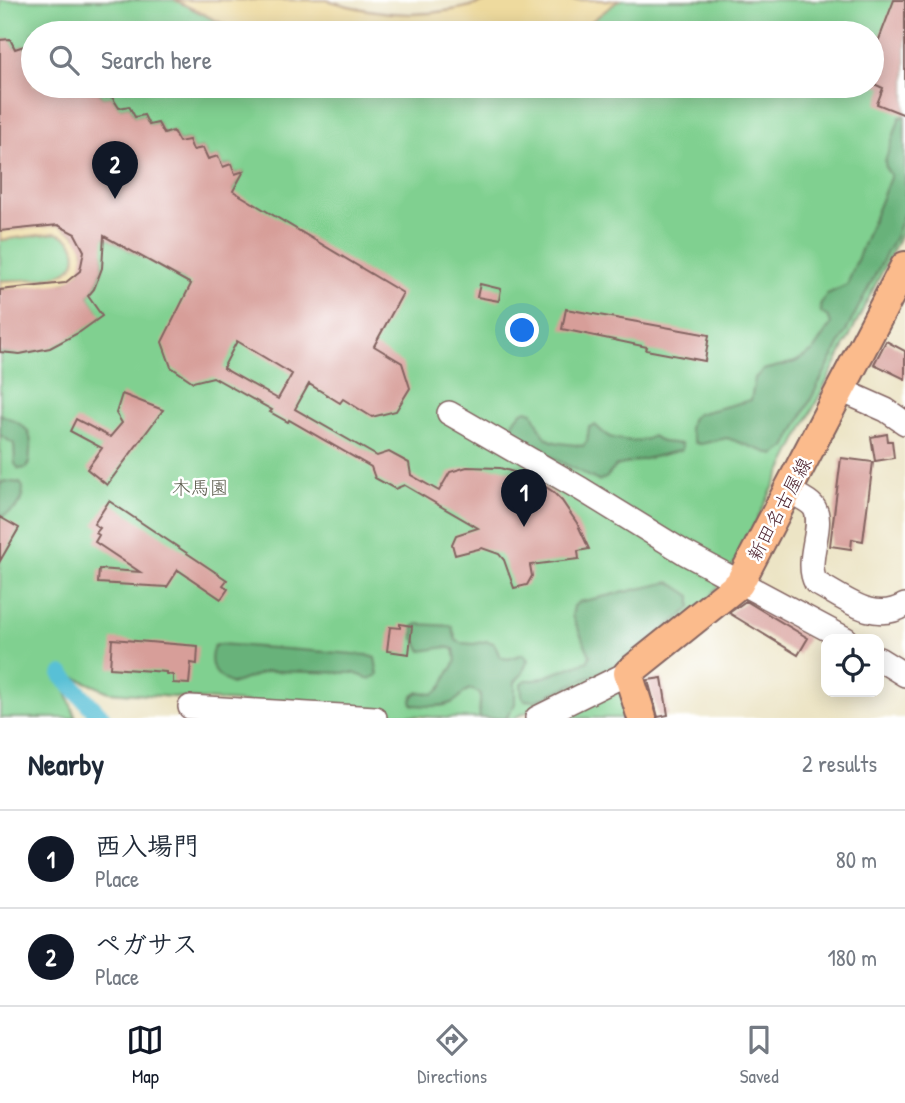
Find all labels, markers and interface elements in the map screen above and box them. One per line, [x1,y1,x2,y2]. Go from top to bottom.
search box [21,21,884,98]
icon: search [45,41,83,79]
text: Search here [101,42,212,77]
pin: 2 [92,141,138,199]
your location [505,313,539,347]
street label: 新田名古屋線 [741,453,817,565]
pin: 1 [501,469,547,527]
park label: 木馬園 [171,474,229,500]
map controls [821,634,884,697]
button: locate [821,634,884,697]
text: Nearby [28,744,104,784]
text: 2 results [802,748,877,779]
text: 西入場門 [95,828,199,863]
text: 1 [47,844,55,875]
text: 80 m [836,844,877,875]
text: Place [95,863,139,894]
text: ペガサス [95,926,198,961]
text: 2 [46,942,56,973]
text: 180 m [827,942,877,973]
text: Place [95,961,139,992]
tab: Map [126,1021,164,1089]
tab: Directions [417,1021,487,1089]
tab: Saved [740,1021,779,1089]

